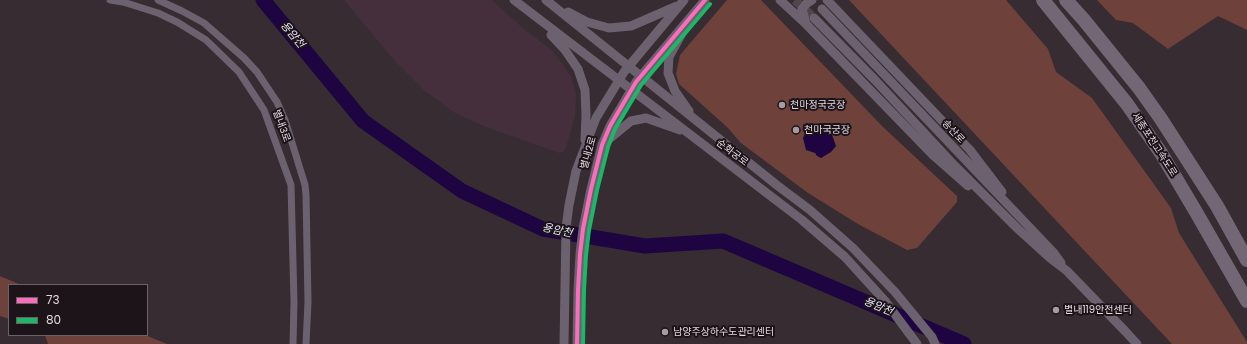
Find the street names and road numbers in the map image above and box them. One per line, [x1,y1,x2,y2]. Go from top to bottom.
street label: 별내3로 [270,108,292,144]
street label: 세종포천고속도로 [1129,111,1179,179]
street label: 송산로 [939,118,967,146]
street label: 별내2로 [579,135,599,171]
street label: 순화궁로 [714,137,750,169]

